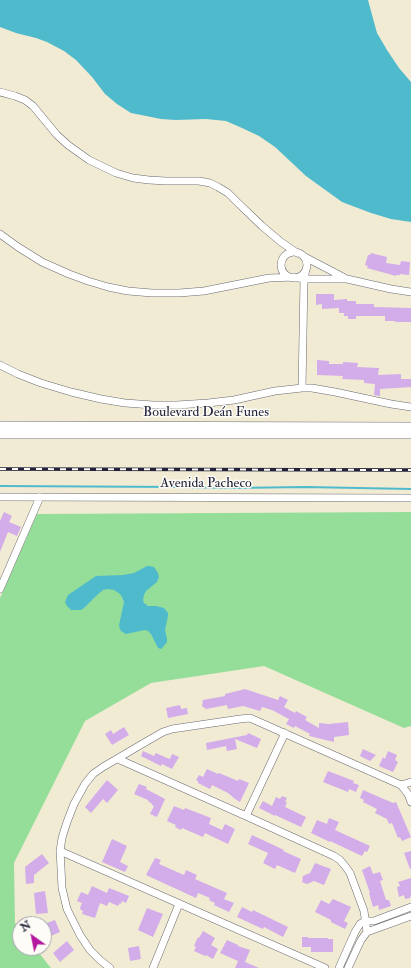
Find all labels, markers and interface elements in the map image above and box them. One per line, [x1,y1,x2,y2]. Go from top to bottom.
street label: Boulevard Deán Funes [143,405,269,421]
street label: Avenida Pacheco [160,476,252,492]
north arrow [12,916,52,956]
text: N [18,918,33,934]

